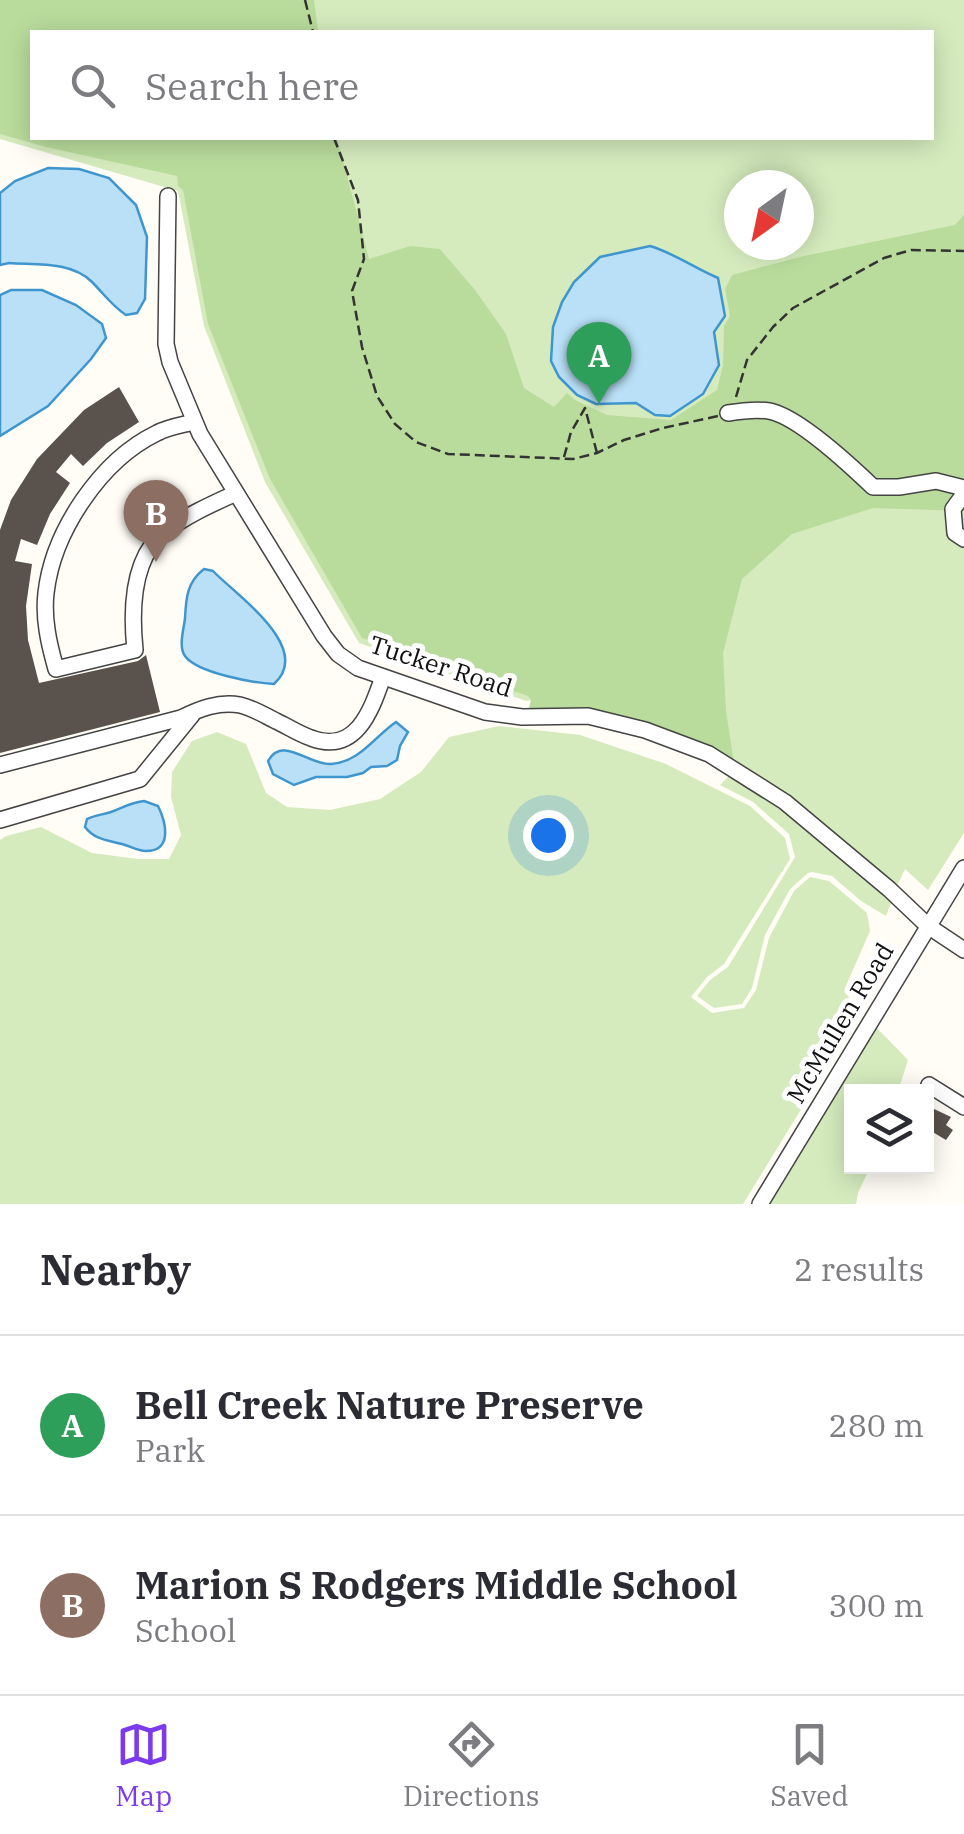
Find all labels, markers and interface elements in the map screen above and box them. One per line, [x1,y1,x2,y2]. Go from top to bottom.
search box [30,30,934,140]
icon: search [65,58,120,113]
text: Search here [145,61,359,110]
north arrow [724,170,814,260]
pin: A [566,322,632,404]
pin: B [124,480,188,562]
street label: Tucker Road [366,627,517,704]
your location [523,810,574,861]
street label: McMullen Road [779,936,901,1109]
map controls [844,1084,934,1174]
button: layers [844,1084,934,1174]
text: Nearby [40,1242,191,1297]
text: 2 results [794,1248,924,1290]
text: Bell Creek Nature Preserve [135,1380,644,1429]
text: A [61,1404,84,1446]
text: 280 m [828,1404,924,1446]
text: Park [135,1429,205,1471]
text: Marion S Rodgers Middle School [135,1560,738,1609]
text: B [61,1584,84,1626]
text: 300 m [828,1584,924,1626]
text: School [135,1609,236,1651]
tab: Map [115,1717,172,1814]
tab: Directions [403,1717,539,1814]
tab: Saved [770,1717,849,1814]

